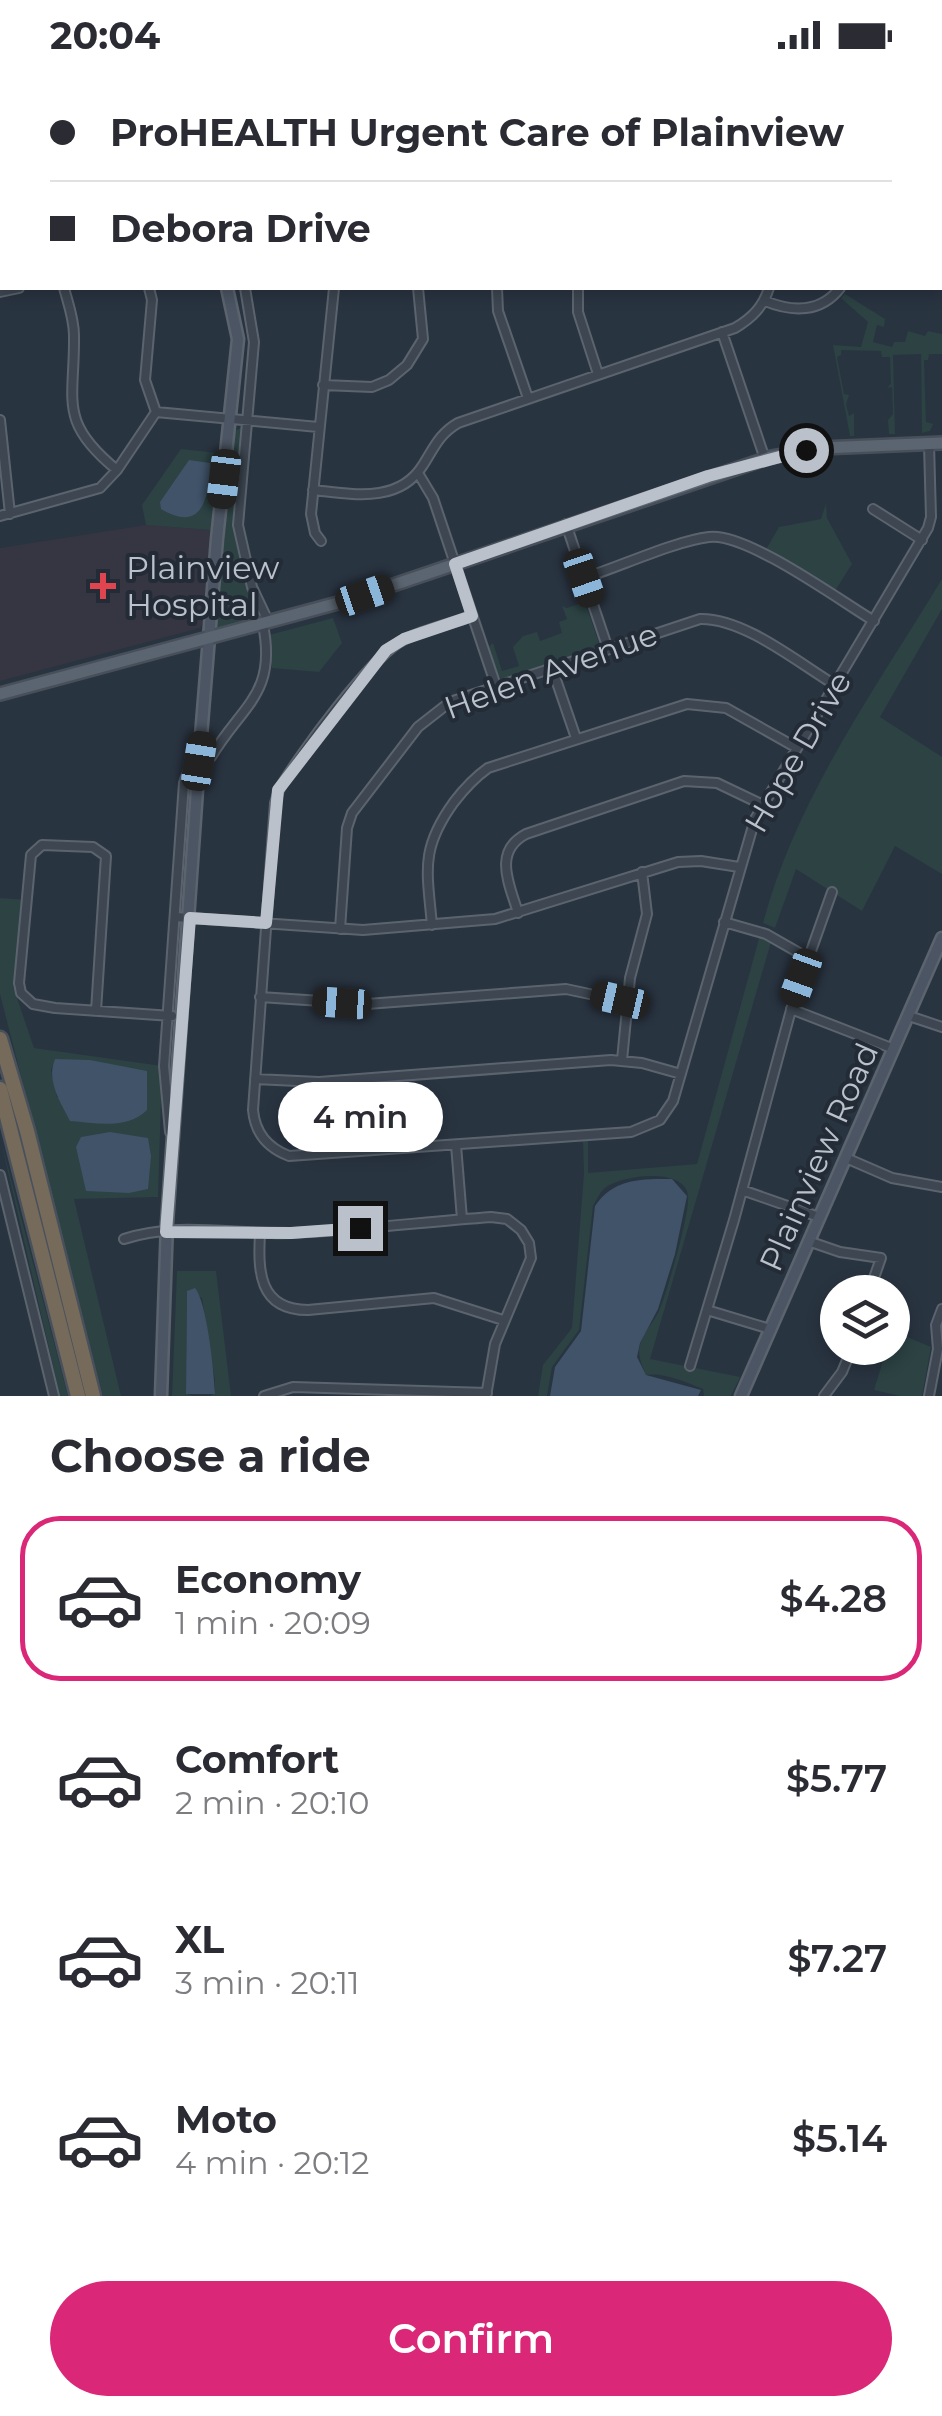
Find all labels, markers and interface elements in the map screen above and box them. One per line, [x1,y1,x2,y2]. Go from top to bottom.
text: 20:04 [50,12,160,59]
text: ProHEALTH Urgent Care of Plainview [110,109,844,156]
text: Debora Drive [110,205,371,252]
route start [784,428,829,473]
car [205,447,243,511]
car [560,545,608,611]
place label: Plainview Hospital [126,548,279,624]
car [332,571,398,619]
marker: Plainview Hospital [90,573,116,599]
street label: Helen Avenue [439,614,663,727]
street label: Hope Drive [736,664,859,839]
car [179,729,219,793]
car [777,945,825,1011]
car [587,979,653,1021]
car [311,986,373,1020]
street label: Plainview Road [751,1037,886,1277]
callout: 4 min [278,1083,442,1153]
text: 4 min [313,1097,408,1136]
route end [338,1206,383,1251]
map controls [820,1275,910,1365]
button: layers [820,1275,910,1365]
text: Choose a ride [50,1428,371,1483]
icon: car [55,1554,145,1644]
text: Economy [175,1556,361,1603]
text: $4.28 [780,1575,887,1622]
text: 1 min · 20:09 [175,1603,371,1642]
icon: car [55,1734,145,1824]
text: Comfort [175,1736,339,1783]
text: $5.77 [786,1755,887,1802]
text: 2 min · 20:10 [175,1783,369,1822]
icon: car [55,1914,145,2004]
text: XL [175,1916,224,1963]
text: $7.27 [787,1935,887,1982]
text: 3 min · 20:11 [175,1963,360,2002]
icon: car [55,2094,145,2184]
text: Moto [175,2096,277,2143]
text: $5.14 [792,2115,887,2162]
text: 4 min · 20:12 [175,2143,369,2182]
button: Confirm [50,2281,892,2396]

